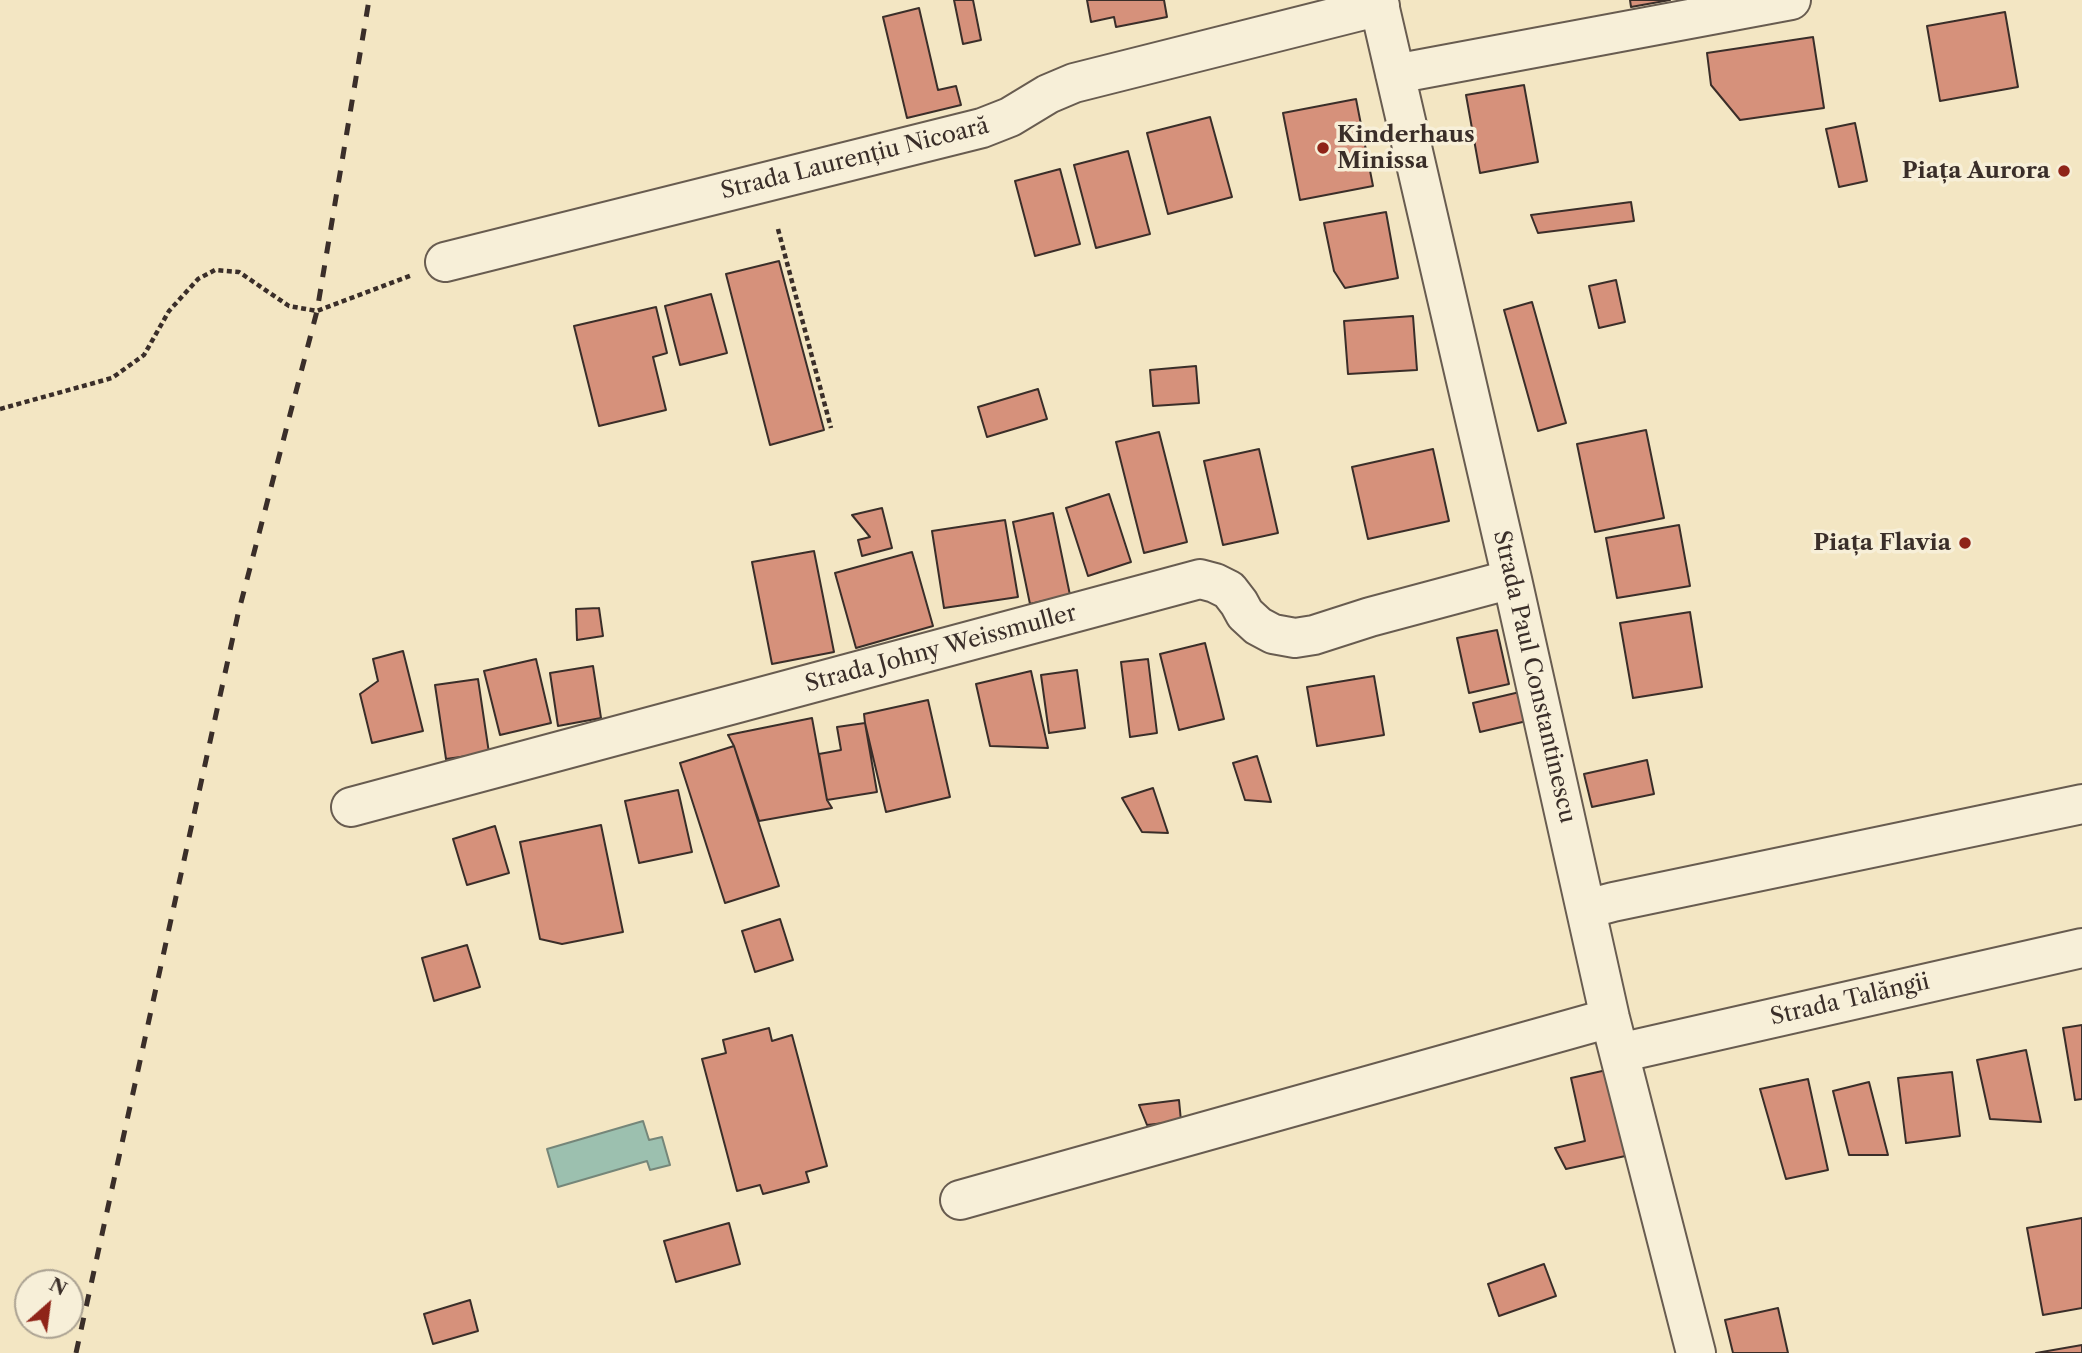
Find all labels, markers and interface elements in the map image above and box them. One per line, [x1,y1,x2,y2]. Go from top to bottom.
street label: Strada Laurențiu Nicoară [718,112,992,206]
place label: Kinderhaus Minissa [1337,121,1475,175]
marker: Kinderhaus Minissa [1315,140,1331,156]
place label: Piața Aurora [1902,157,2050,185]
marker: Piața Aurora [2056,163,2072,179]
street label: Strada Paul Constantinescu [1487,528,1581,826]
place label: Piața Flavia [1813,529,1951,557]
marker: Piața Flavia [1957,535,1973,551]
street label: Strada Johny Weissmuller [802,599,1080,699]
street label: Strada Talăngii [1768,968,1932,1032]
north arrow [14,1269,84,1339]
text: N [45,1273,71,1301]

